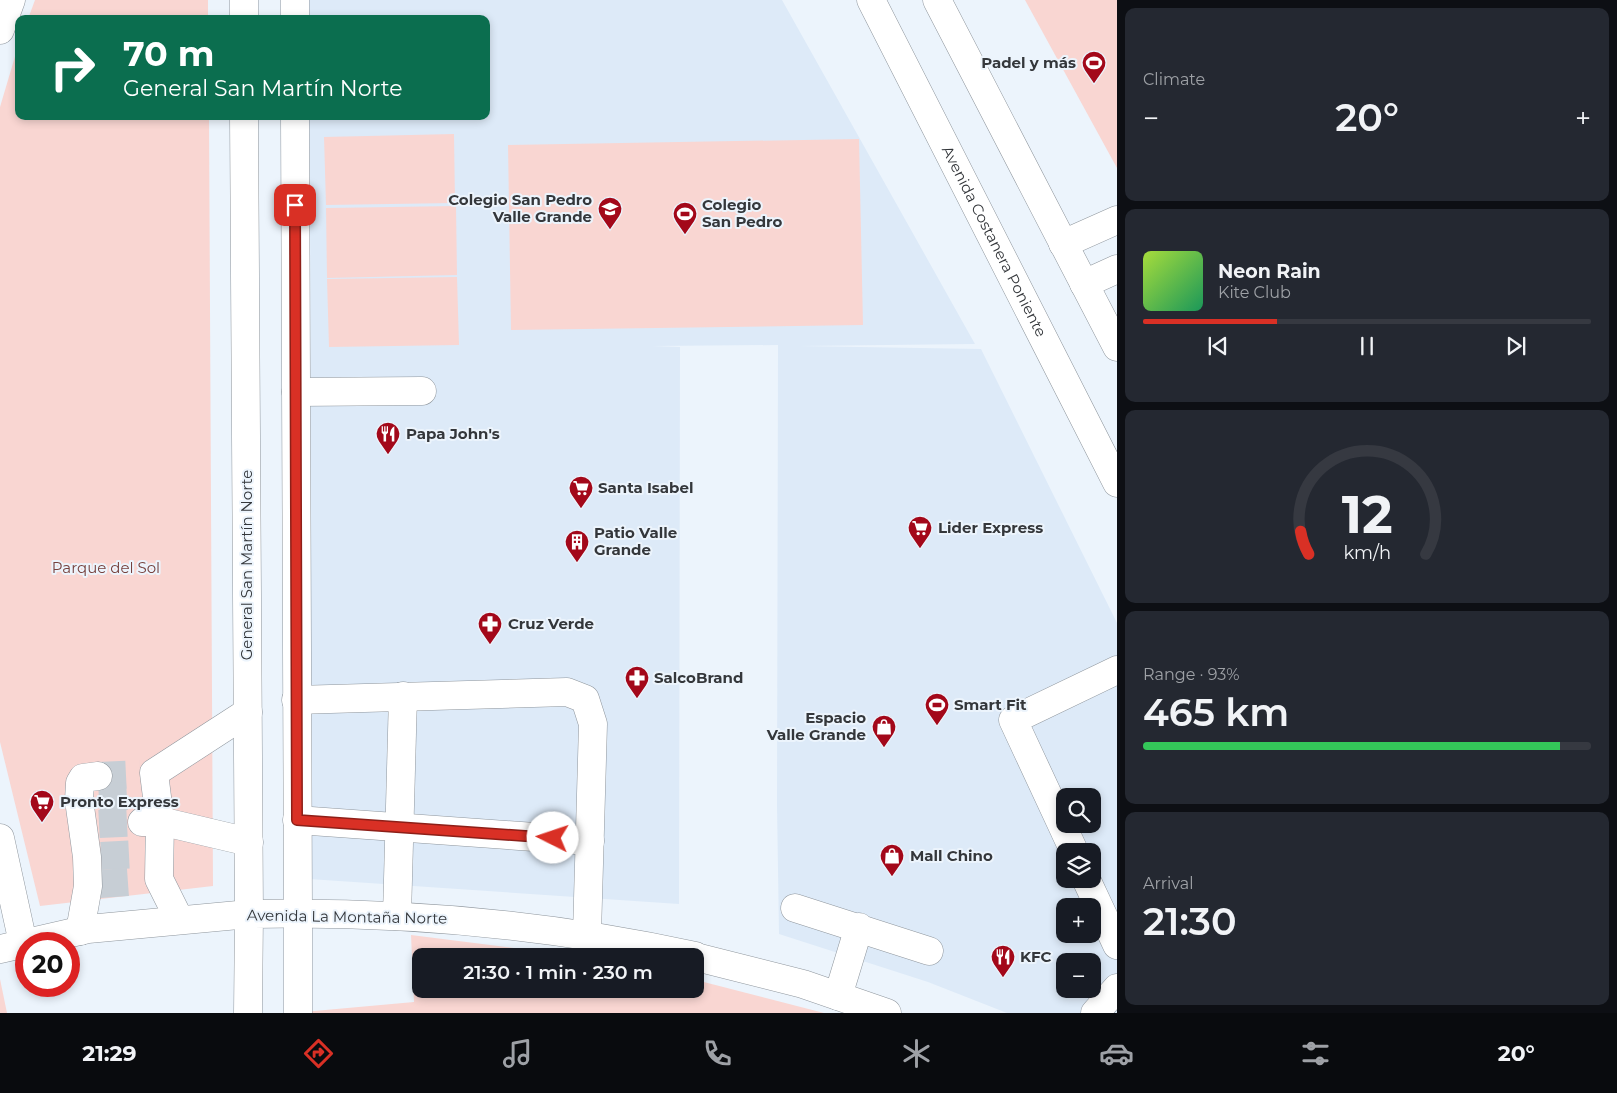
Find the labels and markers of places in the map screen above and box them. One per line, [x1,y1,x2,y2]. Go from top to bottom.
sports icon: Padel y más [1081,50,1107,84]
place label: Padel y más [981,53,1076,72]
pin [274,184,316,226]
place label: Colegio San Pedro Valle Grande [448,190,592,226]
place label: Colegio San Pedro [702,195,782,231]
school or university icon: Colegio San Pedro Valle Grande [597,196,623,230]
sports icon: Colegio San Pedro [672,201,698,235]
restaurant icon: Papa John's [375,421,401,455]
place label: Papa John's [406,424,500,443]
supermarket icon: Santa Isabel [568,475,594,509]
place label: Santa Isabel [598,478,693,497]
supermarket icon: Lider Express [907,515,933,549]
place label: Lider Express [938,518,1043,537]
place label: Patio Valle Grande [594,523,677,559]
building icon: Patio Valle Grande [564,529,590,563]
pharmacy icon: Cruz Verde [477,611,503,645]
place label: Cruz Verde [508,614,594,633]
pharmacy icon: SalcoBrand [624,665,650,699]
place label: SalcoBrand [654,668,743,687]
sports icon: Smart Fit [924,692,950,726]
place label: Smart Fit [954,695,1027,714]
place label: Espacio Valle Grande [766,708,866,744]
shop icon: Espacio Valle Grande [871,714,897,748]
supermarket icon: Pronto Express [29,789,55,823]
place label: Pronto Express [60,792,179,811]
shop icon: Mall Chino [879,843,905,877]
place label: Mall Chino [910,846,993,865]
restaurant icon: KFC [990,944,1016,978]
place label: KFC [1020,947,1052,966]

